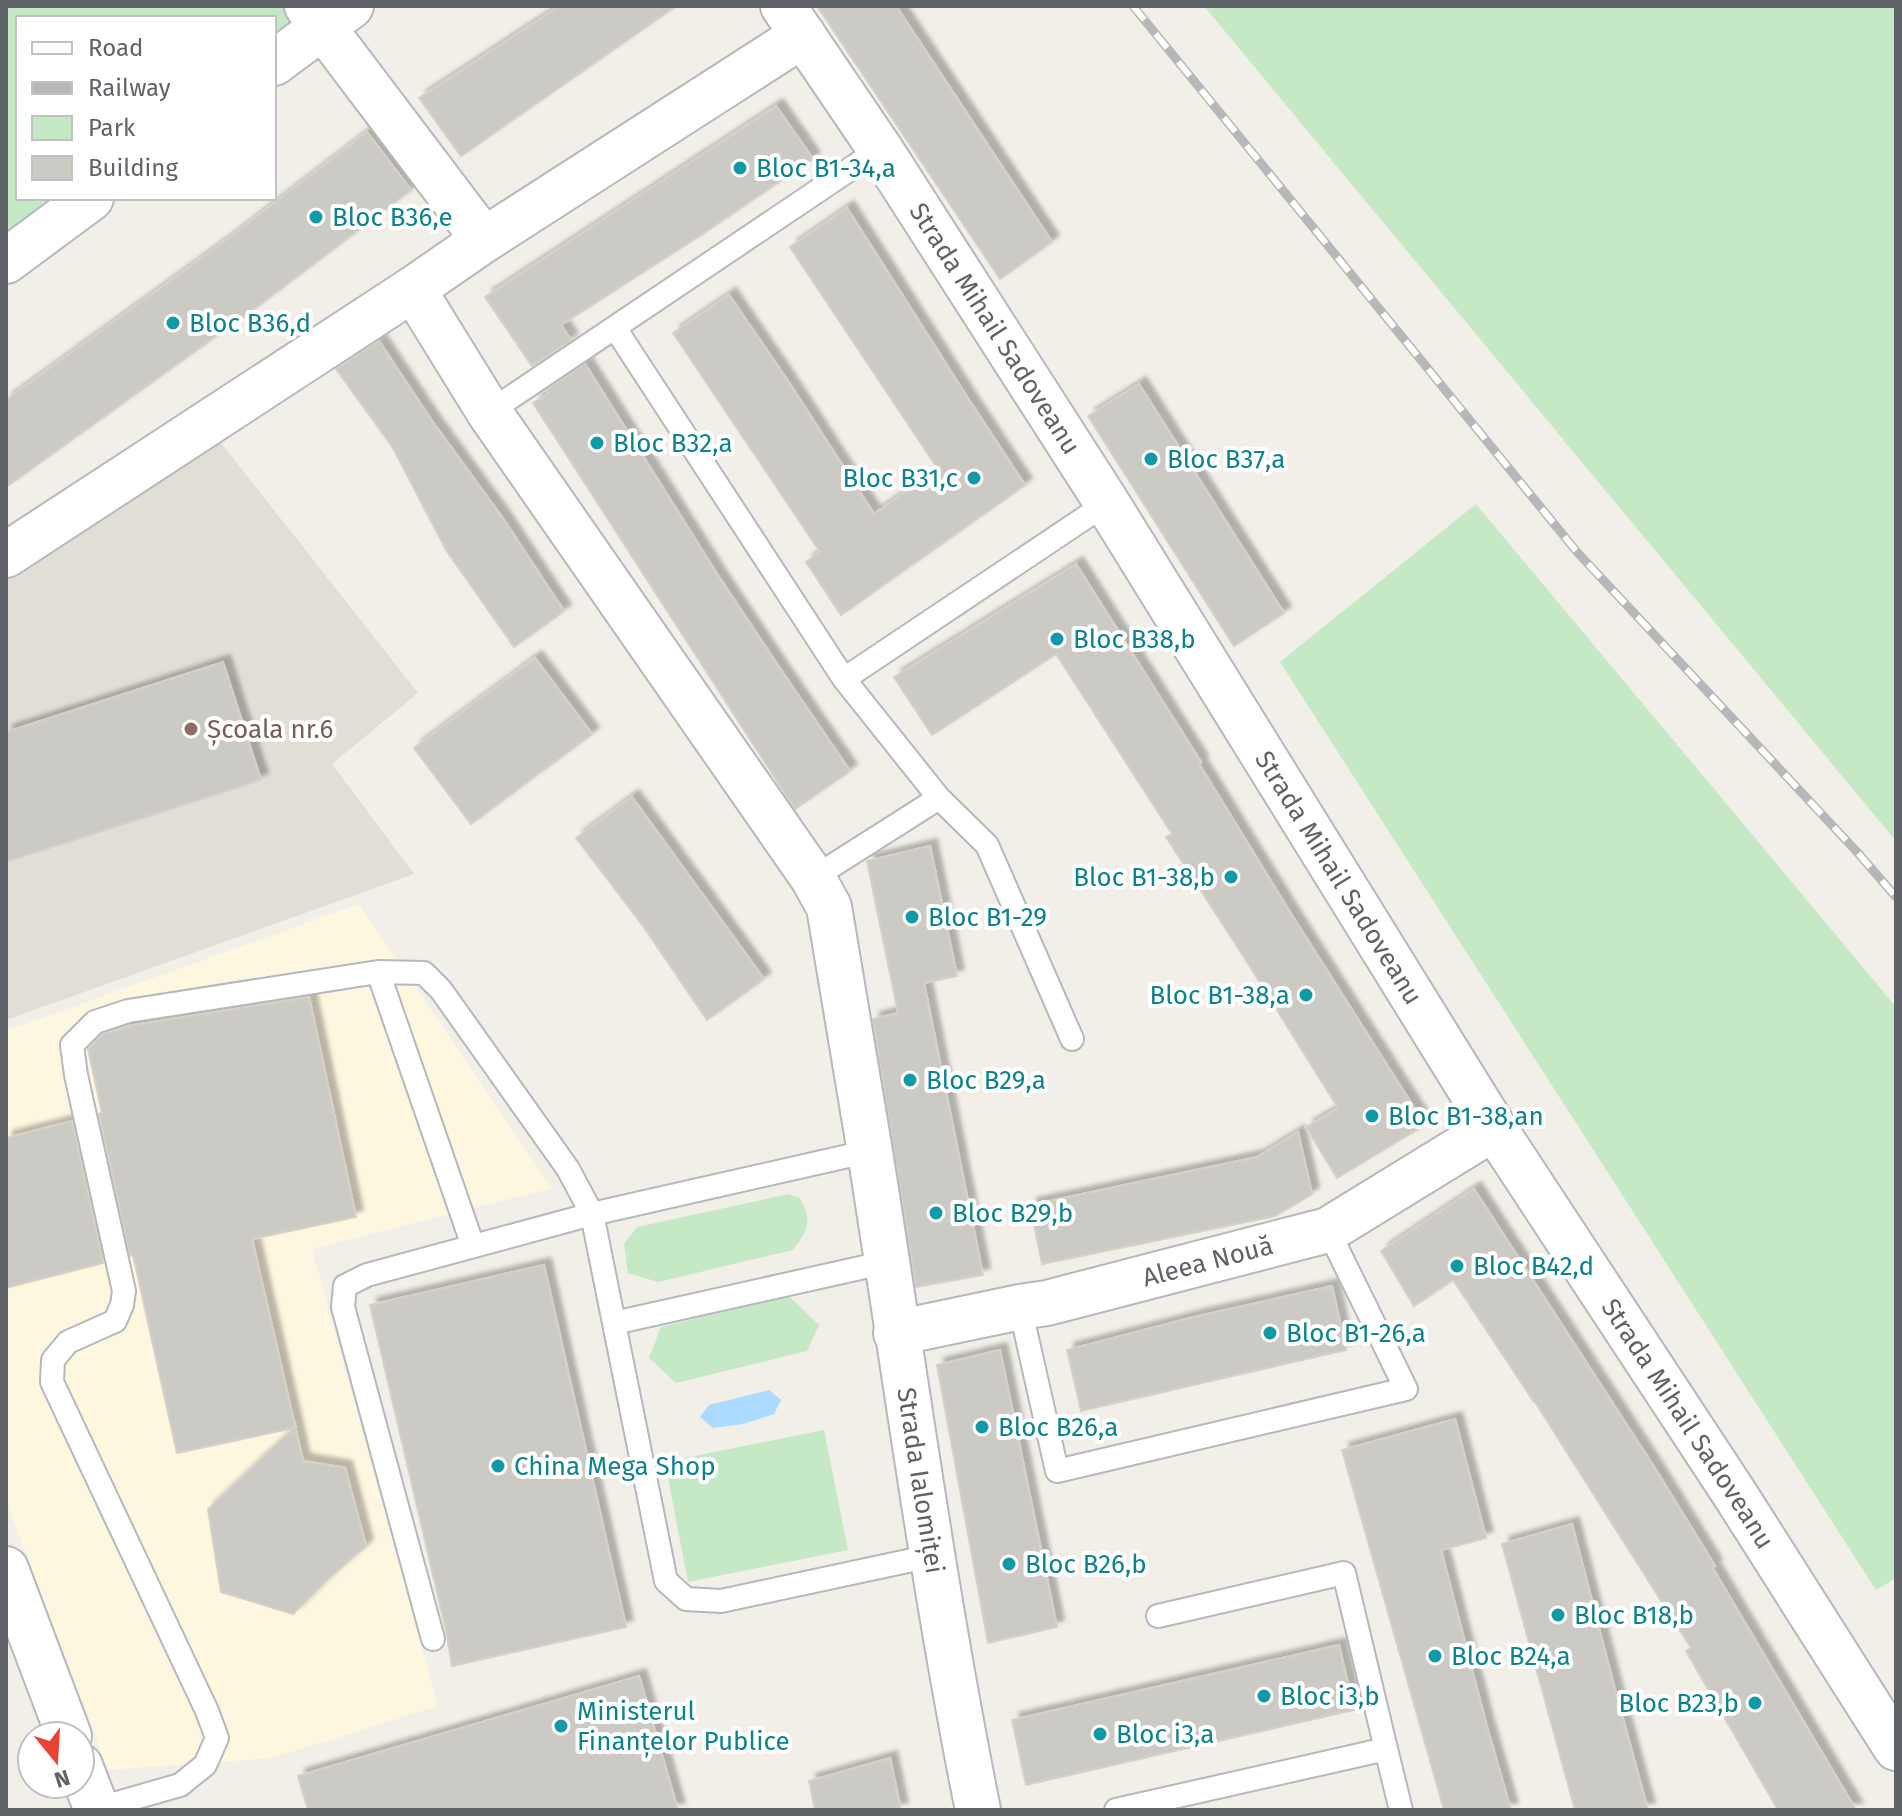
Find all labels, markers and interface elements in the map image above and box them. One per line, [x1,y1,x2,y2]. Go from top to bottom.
legend [16,16,276,200]
text: Road [88,34,143,62]
text: Railway [88,74,171,102]
text: Park [88,114,136,142]
place label: Bloc B1-34,a [756,153,896,184]
text: Building [88,154,178,182]
marker: Bloc B1-34,a [731,159,749,177]
street label: Strada Mihail Sadoveanu [903,197,1087,460]
place label: Bloc B36,e [332,202,453,233]
marker: Bloc B36,e [307,208,325,226]
place label: Bloc B36,d [189,308,311,339]
marker: Bloc B36,d [164,314,182,332]
place label: Bloc B32,a [613,428,733,459]
marker: Bloc B32,a [588,434,606,452]
place label: Bloc B37,a [1167,444,1285,475]
marker: Bloc B37,a [1142,450,1160,468]
place label: Bloc B31,c [842,463,958,494]
marker: Bloc B31,c [965,469,983,487]
place label: Bloc B38,b [1073,624,1196,655]
marker: Bloc B38,b [1048,630,1066,648]
place label: Școala nr.6 [207,714,333,746]
marker: Școala nr.6 [182,720,200,738]
street label: Strada Mihail Sadoveanu [1249,745,1429,1010]
place label: Bloc B1-38,b [1073,862,1215,893]
marker: Bloc B1-38,b [1222,868,1240,886]
place label: Bloc B1-29 [928,902,1047,933]
marker: Bloc B1-29 [903,908,921,926]
place label: Bloc B1-38,a [1150,980,1290,1011]
marker: Bloc B1-38,a [1297,986,1315,1004]
place label: Bloc B29,a [926,1065,1046,1096]
marker: Bloc B29,a [901,1071,919,1089]
place label: Bloc B1-38,an [1388,1101,1544,1132]
marker: Bloc B1-38,an [1363,1107,1381,1125]
place label: Bloc B29,b [952,1198,1073,1229]
marker: Bloc B29,b [927,1204,945,1222]
street label: Aleea Nouă [1139,1229,1276,1293]
place label: Bloc B42,d [1473,1251,1594,1282]
marker: Bloc B42,d [1448,1257,1466,1275]
street label: Strada Mihail Sadoveanu [1595,1293,1781,1554]
place label: Bloc B1-26,a [1286,1318,1426,1349]
marker: Bloc B1-26,a [1261,1324,1279,1342]
street label: Strada Ialomiței [891,1385,951,1576]
place label: Bloc B26,a [998,1412,1118,1443]
marker: Bloc B26,a [973,1418,991,1436]
place label: China Mega Shop [514,1451,716,1482]
marker: China Mega Shop [489,1457,507,1475]
place label: Bloc B26,b [1025,1549,1147,1580]
marker: Bloc B26,b [1000,1555,1018,1573]
place label: Bloc B18,b [1574,1600,1694,1631]
marker: Bloc B18,b [1549,1606,1567,1624]
place label: Bloc B24,a [1451,1641,1571,1672]
marker: Bloc B24,a [1426,1647,1444,1665]
place label: Bloc i3,b [1280,1681,1380,1712]
marker: Bloc i3,b [1255,1687,1273,1705]
place label: Bloc B23,b [1618,1688,1739,1719]
marker: Bloc B23,b [1746,1694,1764,1712]
place label: Ministerul Finanțelor Publice [577,1696,790,1758]
marker: Ministerul Finanțelor Publice [552,1717,570,1735]
place label: Bloc i3,a [1116,1719,1215,1750]
north arrow [16,1720,96,1800]
marker: Bloc i3,a [1091,1725,1109,1743]
text: N [51,1763,73,1794]

